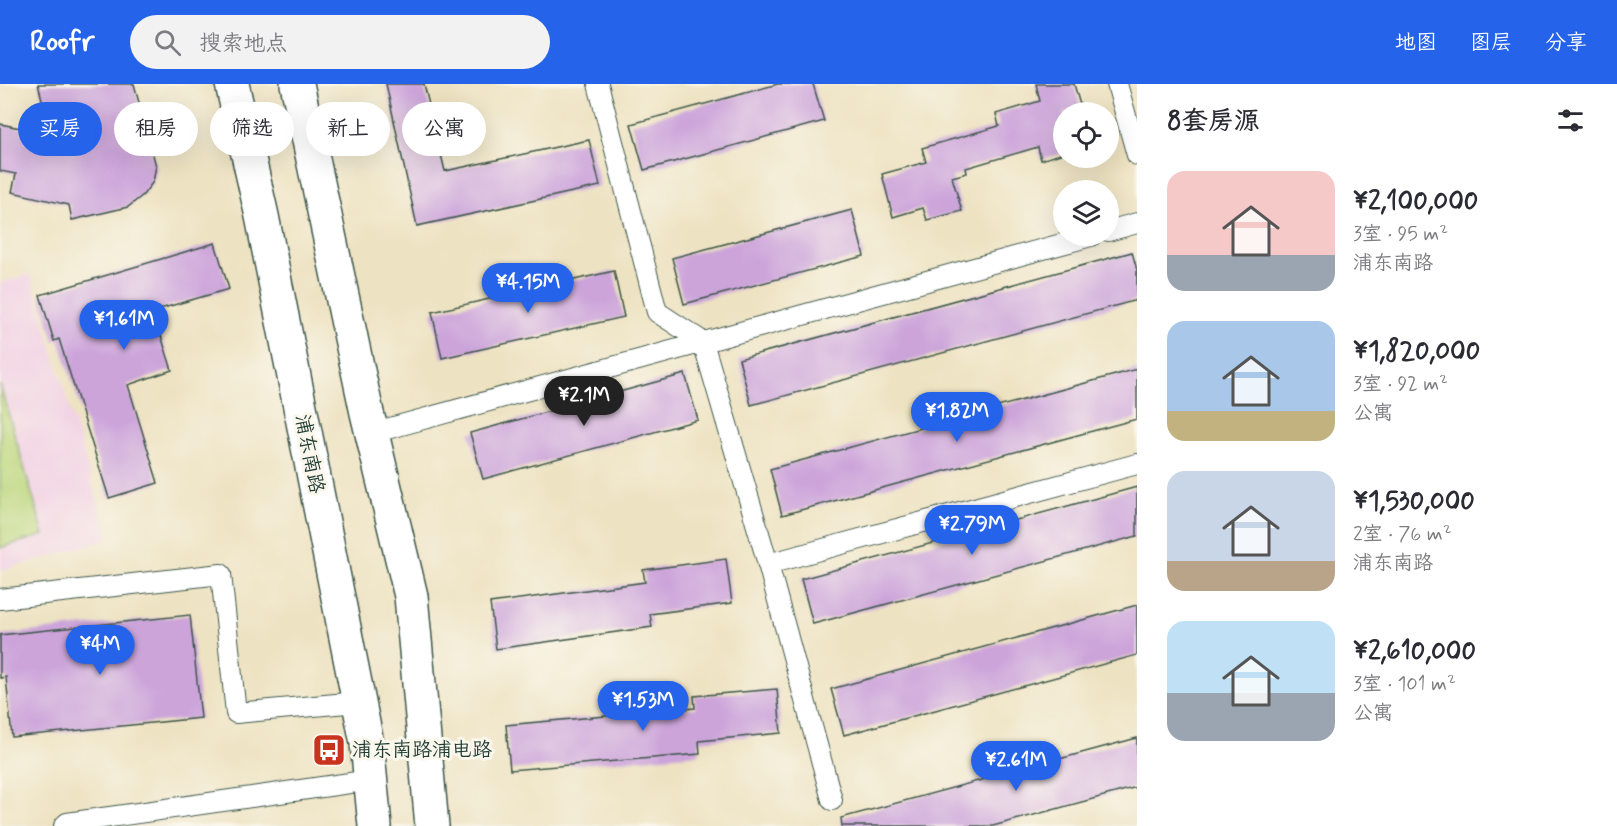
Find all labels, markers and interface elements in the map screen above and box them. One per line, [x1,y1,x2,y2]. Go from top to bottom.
search box [130,15,550,69]
text: Roofr [30,24,94,61]
icon: search [151,26,184,59]
text: 地图 [1395,29,1437,57]
text: 图层 [1470,29,1512,57]
text: 分享 [1545,29,1587,57]
text: 搜索地点 [199,30,287,58]
chip: 买房 [18,102,102,156]
chip: 租房 [114,102,198,156]
chip: 筛选 [210,102,294,156]
chip: 新上 [306,102,390,156]
chip: 公寓 [402,102,486,156]
map controls [1053,102,1119,246]
button: locate [1053,102,1119,168]
icon: filters [1554,104,1587,137]
text: 8套房源 [1167,105,1260,139]
button: layers [1053,180,1119,246]
text: ¥2,100,000 [1353,185,1478,219]
icon: home [1215,195,1287,267]
text: 3室 · 95 m² [1353,221,1448,248]
text: 浦东南路 [1353,250,1433,277]
pin: ¥4.15M [479,263,577,314]
text: ¥4.15M [496,269,560,296]
pin: ¥1.61M [75,300,173,351]
text: ¥1.61M [93,306,155,333]
text: ¥1,820,000 [1353,335,1480,369]
icon: home [1215,345,1287,417]
text: 3室 · 92 m² [1353,371,1448,398]
pin: ¥2.1M [542,376,626,427]
text: ¥2.1M [558,382,610,409]
pin: ¥1.82M [908,392,1006,443]
text: ¥1.82M [925,398,989,425]
text: 公寓 [1353,400,1393,427]
street label: 浦东南路 [288,412,330,497]
text: ¥1,530,000 [1353,485,1475,519]
icon: home [1215,495,1287,567]
pin: ¥2.79M [923,505,1021,556]
text: ¥2.79M [938,511,1006,538]
text: 2室 · 76 m² [1353,521,1452,548]
text: 浦东南路 [1353,550,1433,577]
pin: ¥4M [71,625,129,676]
text: ¥4M [80,631,120,658]
text: ¥2,610,000 [1353,635,1476,669]
icon: home [1215,645,1287,717]
text: 3室 · 101 m² [1353,671,1456,698]
pin: ¥1.53M [594,681,692,732]
text: ¥1.53M [612,687,674,714]
text: 公寓 [1353,700,1393,727]
bus stop icon: 浦东南路浦电路 [311,732,347,768]
place label: 浦东南路浦电路 [352,737,493,764]
pin: ¥2.61M [967,741,1065,792]
text: ¥2.61M [985,747,1047,774]

